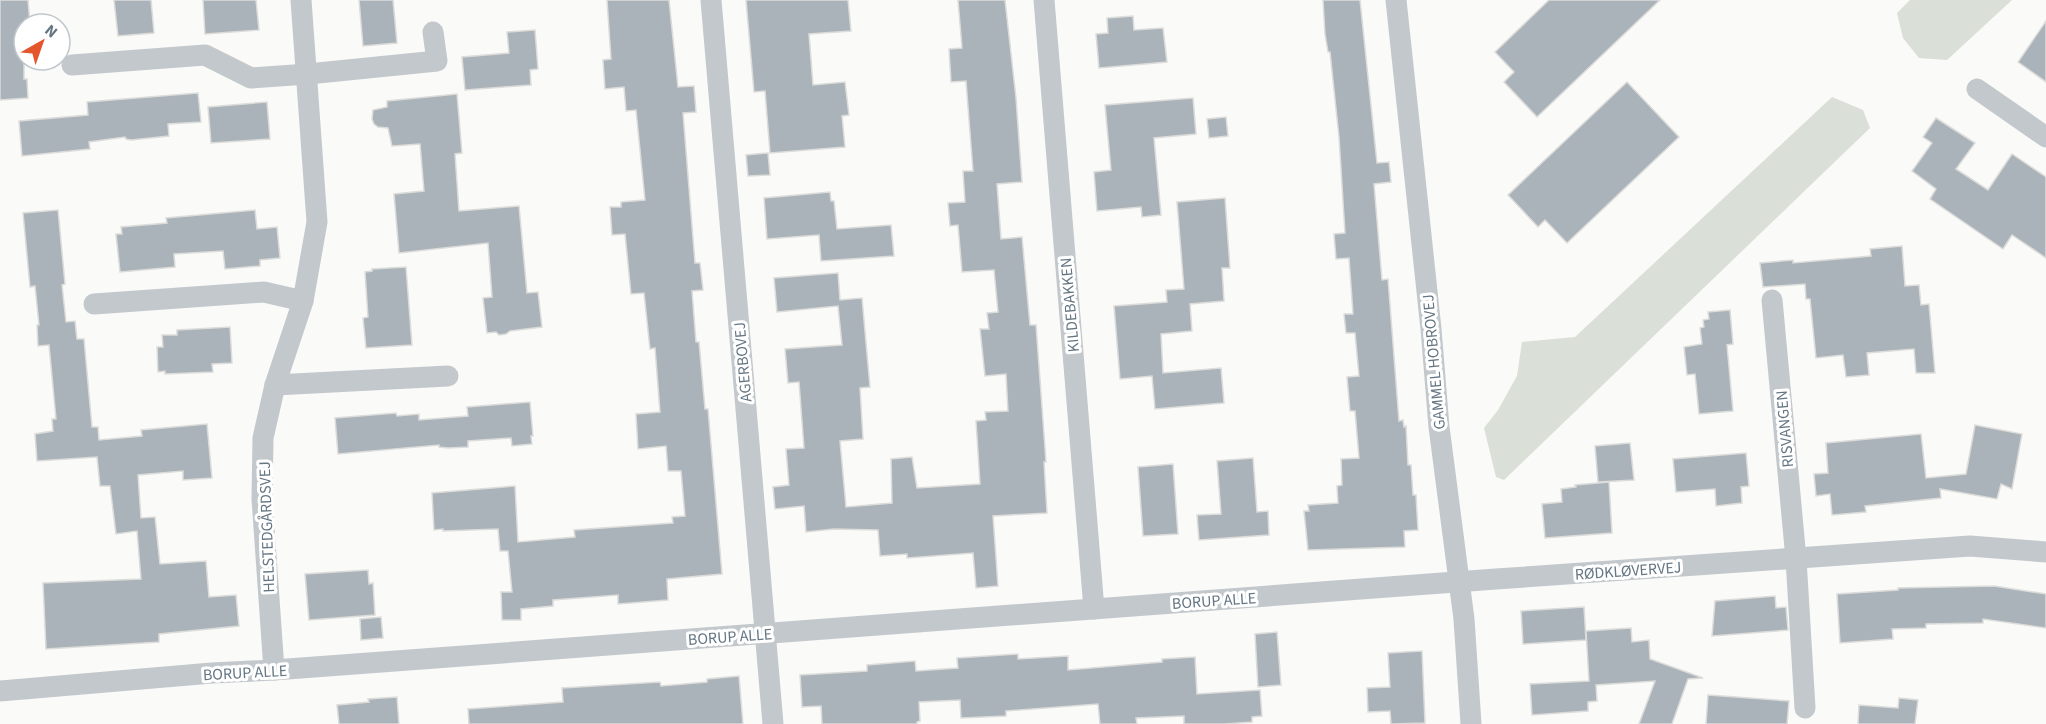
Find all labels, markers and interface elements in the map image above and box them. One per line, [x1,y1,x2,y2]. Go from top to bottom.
north arrow [12,12,72,72]
text: N [40,19,62,43]
street label: KILDEBAKKEN [1055,257,1085,353]
street label: GAMMEL HOBROVEJ [1417,293,1451,430]
street label: AGERBOVEJ [729,321,757,403]
street label: RISVANGEN [1771,389,1799,469]
street label: HELSTEDGÅRDSVEJ [254,461,280,593]
street label: RØDKLØVERVEJ [1574,556,1682,586]
street label: BORUP ALLE [1171,587,1257,615]
street label: BORUP ALLE [687,623,773,651]
street label: BORUP ALLE [202,660,288,686]

